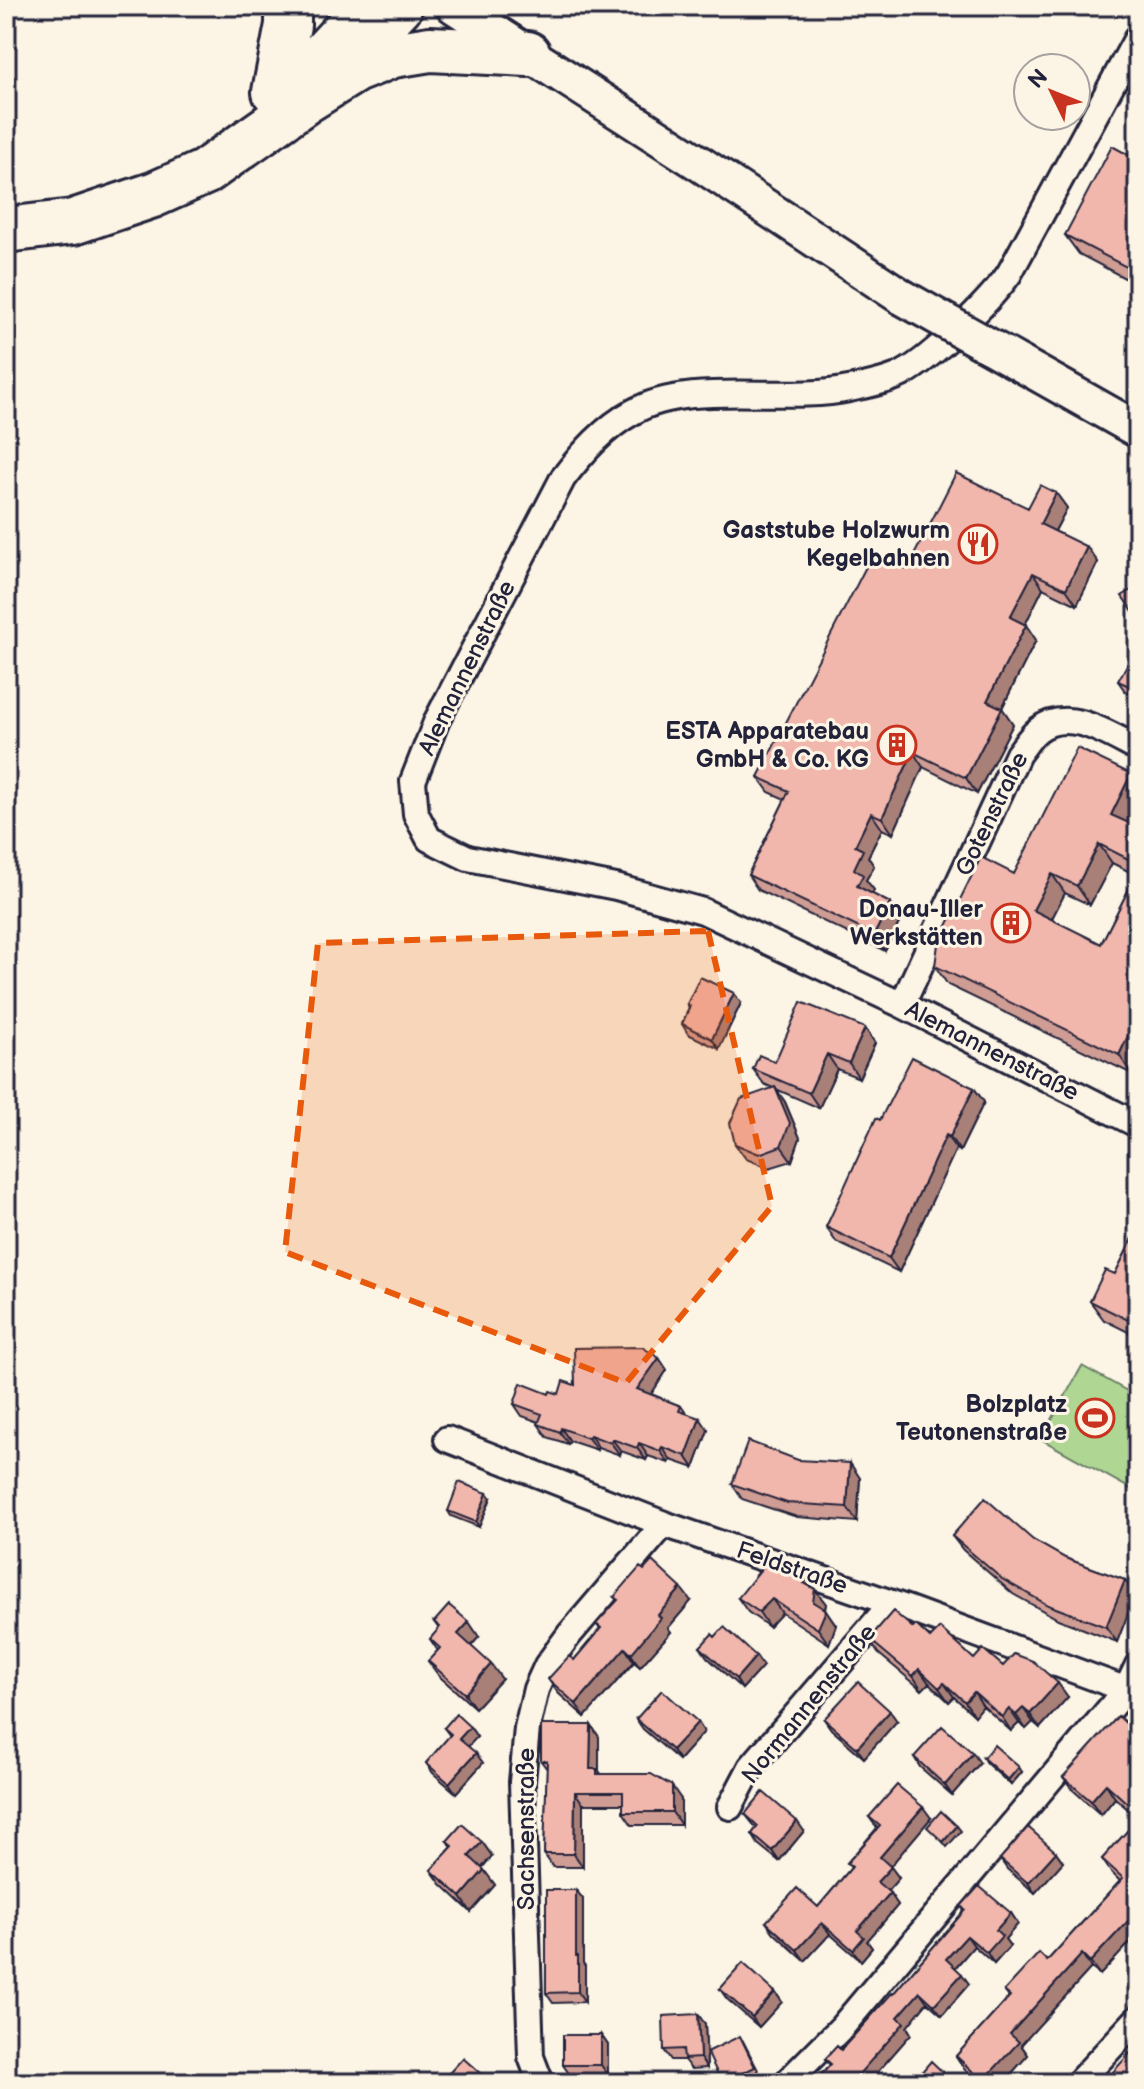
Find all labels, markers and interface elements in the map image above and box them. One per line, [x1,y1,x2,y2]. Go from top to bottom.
north arrow [1012,52,1092,132]
text: N [1023,64,1054,95]
place label: Gaststube Holzwurm Kegelbahnen [723,516,950,573]
restaurant icon: Gaststube Holzwurm Kegelbahnen [957,523,999,565]
street label: Alemannenstraße [412,576,522,760]
place label: ESTA Apparatebau GmbH & Co. KG [665,717,869,774]
building icon: ESTA Apparatebau GmbH & Co. KG [876,724,918,766]
street label: Gotenstraße [950,747,1034,881]
place label: Donau-Iller Werkstätten [850,895,983,952]
building icon: Donau-Iller Werkstätten [990,902,1032,944]
street label: Alemannenstraße [900,995,1084,1107]
place label: Bolzplatz Teutonenstraße [896,1390,1067,1447]
sports icon: Bolzplatz Teutonenstraße [1074,1397,1116,1439]
street label: Feldstraße [733,1536,851,1600]
street label: Normannenstraße [736,1618,882,1790]
street label: Sachsenstraße [512,1748,541,1910]

